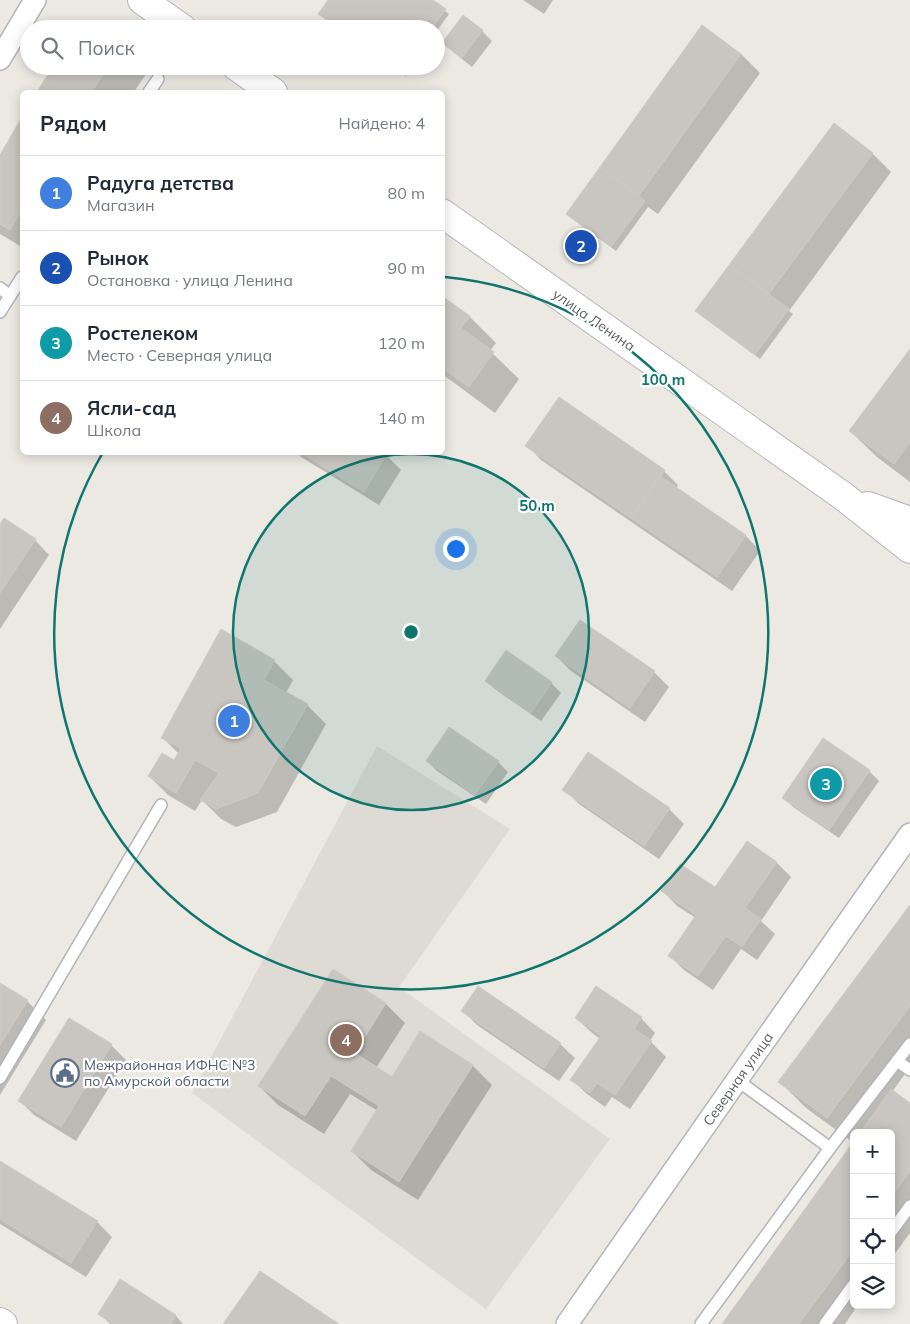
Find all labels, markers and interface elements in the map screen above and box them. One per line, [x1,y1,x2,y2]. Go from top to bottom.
search box [20,20,445,75]
icon: search [38,34,66,62]
text: Поиск [78,36,135,60]
text: Рядом [40,110,107,136]
text: Найдено: 4 [339,113,425,133]
text: Радуга детства [87,171,234,195]
text: 1 [51,183,61,203]
text: 80 m [388,183,425,203]
text: Магазин [87,195,155,215]
pin: 2 [565,227,597,265]
text: Рынок [87,246,149,270]
text: 2 [51,258,61,278]
text: 90 m [388,258,425,278]
text: Остановка · улица Ленина [87,270,293,290]
street label: улица Ленина [549,285,639,355]
text: Ростелеком [87,321,198,345]
text: 3 [51,333,61,353]
text: 120 m [378,333,425,353]
text: Место · Северная улица [87,345,272,365]
text: 100 m [641,370,685,389]
text: Ясли-сад [87,396,176,420]
text: 4 [51,408,61,428]
text: 140 m [378,408,425,428]
text: Школа [87,420,141,440]
text: 50 m [519,496,555,515]
your location [443,536,469,562]
centre of rings [402,623,420,641]
pin: 1 [218,702,250,740]
pin: 3 [810,765,842,803]
pin: 4 [330,1021,362,1059]
street label: Северная улица [699,1029,777,1129]
place label: Межрайонная ИФНС №3 по Амурской области [84,1056,255,1090]
public building icon: Межрайонная ИФНС №3 по Амурской области [50,1058,80,1088]
map controls [850,1129,895,1309]
button: + [850,1129,895,1174]
button: − [850,1174,895,1219]
button: locate [850,1219,895,1264]
button: layers [850,1264,895,1309]

